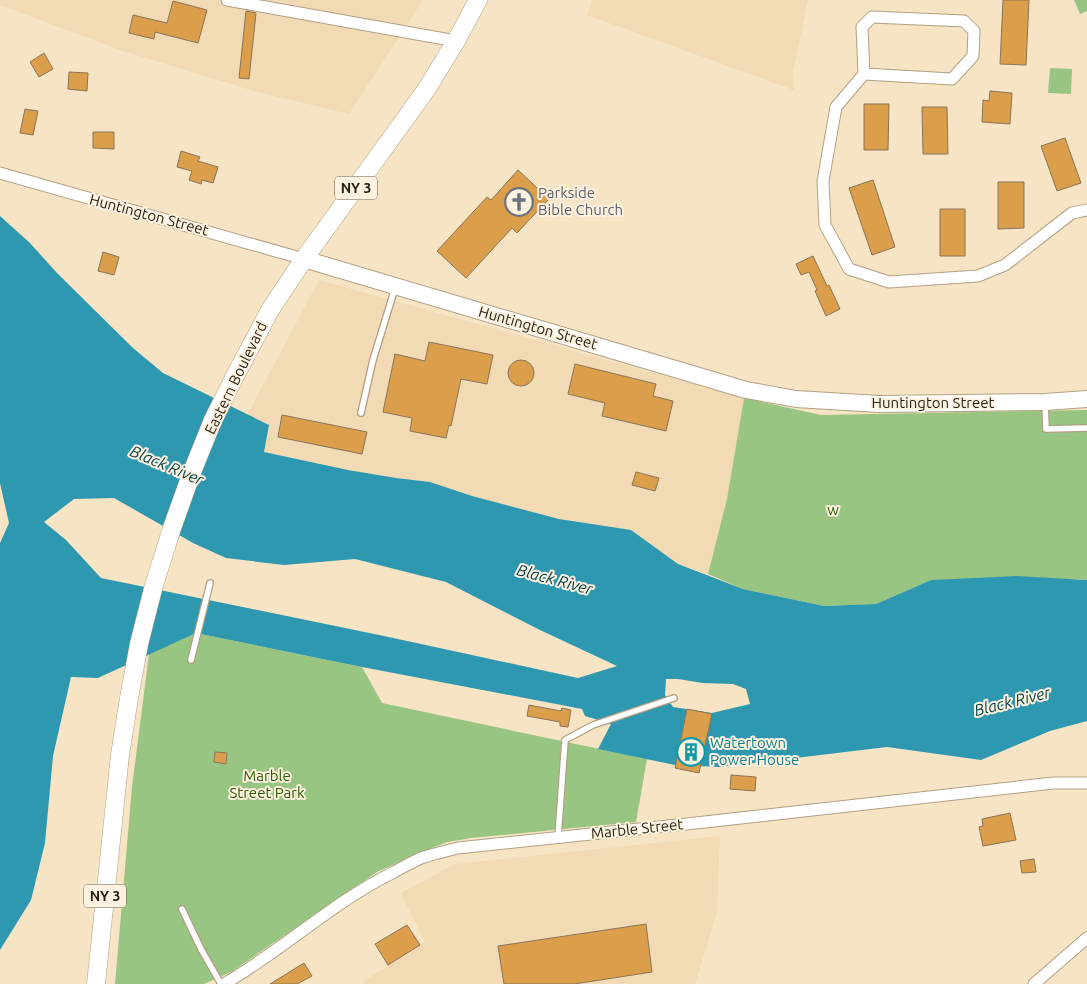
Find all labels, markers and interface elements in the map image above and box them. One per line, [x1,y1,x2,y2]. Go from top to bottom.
road number: NY 3 [335,177,377,200]
place label: Parkside Bible Church [538,184,623,218]
church icon: Parkside Bible Church [504,187,534,217]
street label: Huntington Street [88,190,211,239]
street label: Huntington Street [477,302,600,353]
street label: Eastern Boulevard [201,319,270,437]
street label: Huntington Street [872,394,995,411]
water label: Black River [128,442,207,489]
park label: w [827,501,839,518]
water label: Black River [515,560,596,598]
water label: Black River [972,683,1053,719]
place label: Watertown Power House [710,734,799,768]
building icon: Watertown Power House [676,737,706,767]
park label: Marble Street Park [229,767,305,801]
street label: Marble Street [590,815,684,842]
road number: NY 3 [84,884,126,908]

